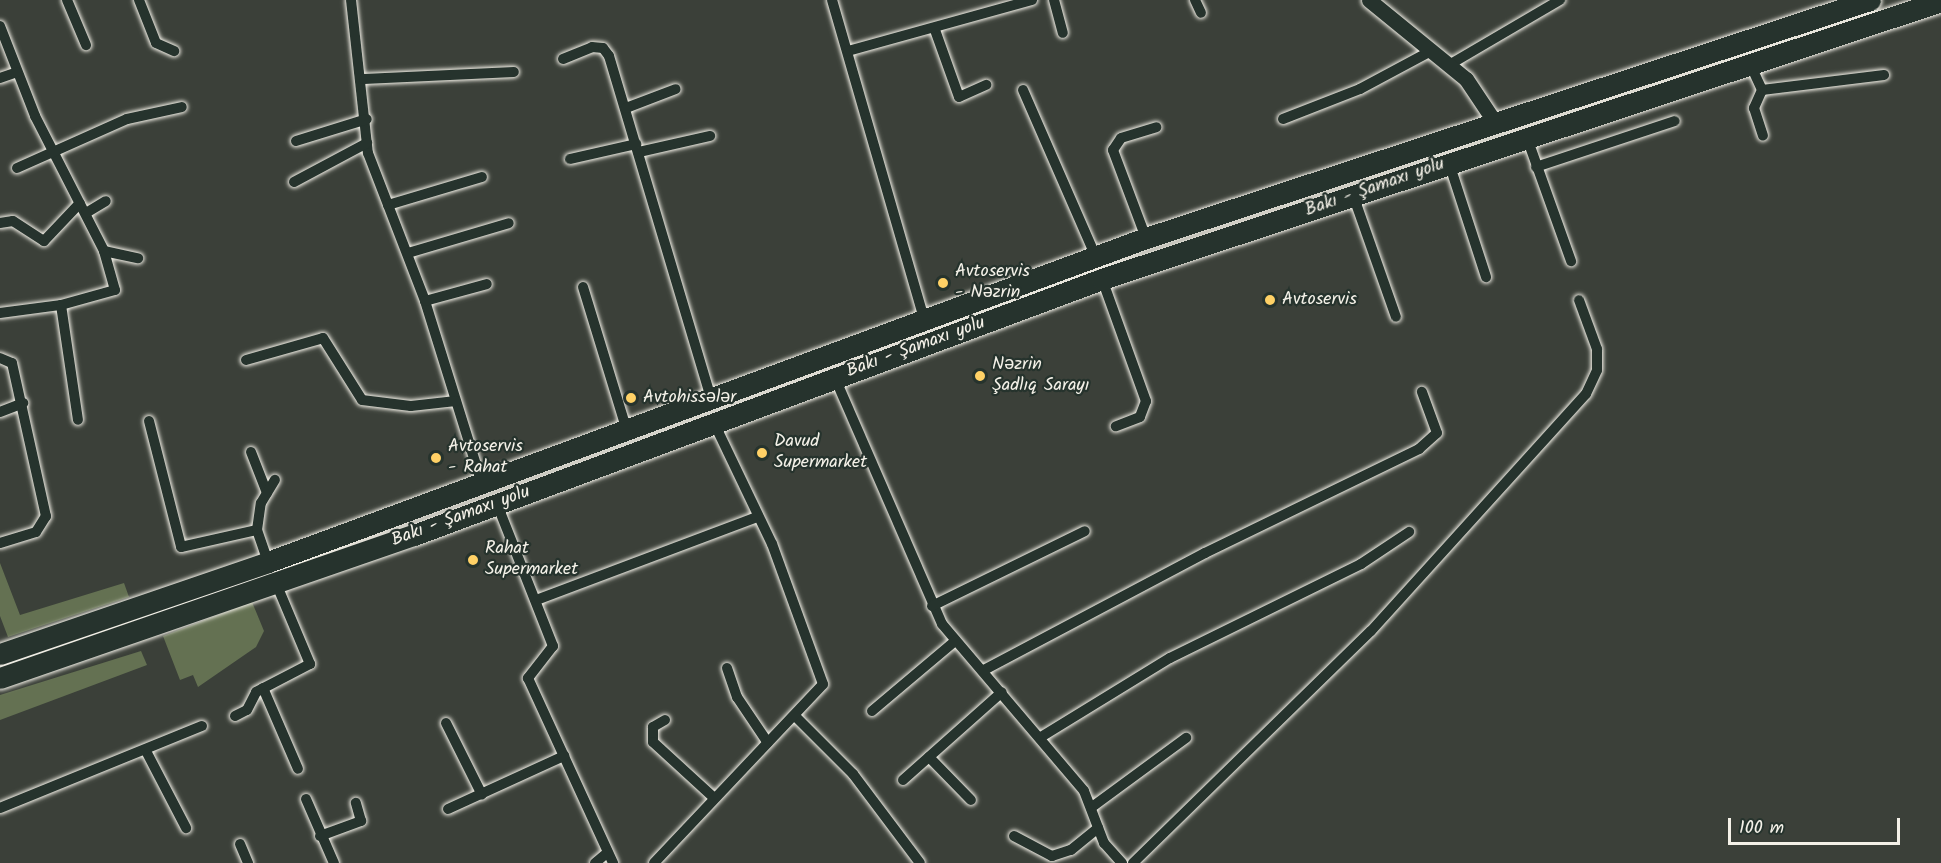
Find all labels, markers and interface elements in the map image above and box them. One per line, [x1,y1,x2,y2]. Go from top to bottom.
street label: Bakı - Şamaxı yolu [1303,154,1447,222]
place label: Avtoservis - Nəzrin [955,262,1030,304]
marker: Avtoservis - Nəzrin [936,276,950,290]
place label: Avtoservis [1282,289,1357,311]
marker: Avtoservis [1263,293,1277,307]
street label: Bakı - Şamaxı yolu [844,313,988,383]
place label: Nəzrin Şadlıq Sarayı [992,355,1089,398]
marker: Nəzrin Şadlıq Sarayı [973,369,987,383]
place label: Avtohissələr [643,387,736,409]
marker: Avtohissələr [624,391,638,405]
place label: Davud Supermarket [774,432,867,474]
place label: Avtoservis - Rahat [448,437,523,480]
marker: Davud Supermarket [755,446,769,460]
marker: Avtoservis - Rahat [429,451,443,465]
street label: Bakı - Şamaxı yolu [389,482,533,552]
place label: Rahat Supermarket [485,539,578,582]
marker: Rahat Supermarket [466,553,480,567]
scale bar [1731,806,1904,844]
text: 100 m [1739,814,1784,843]

